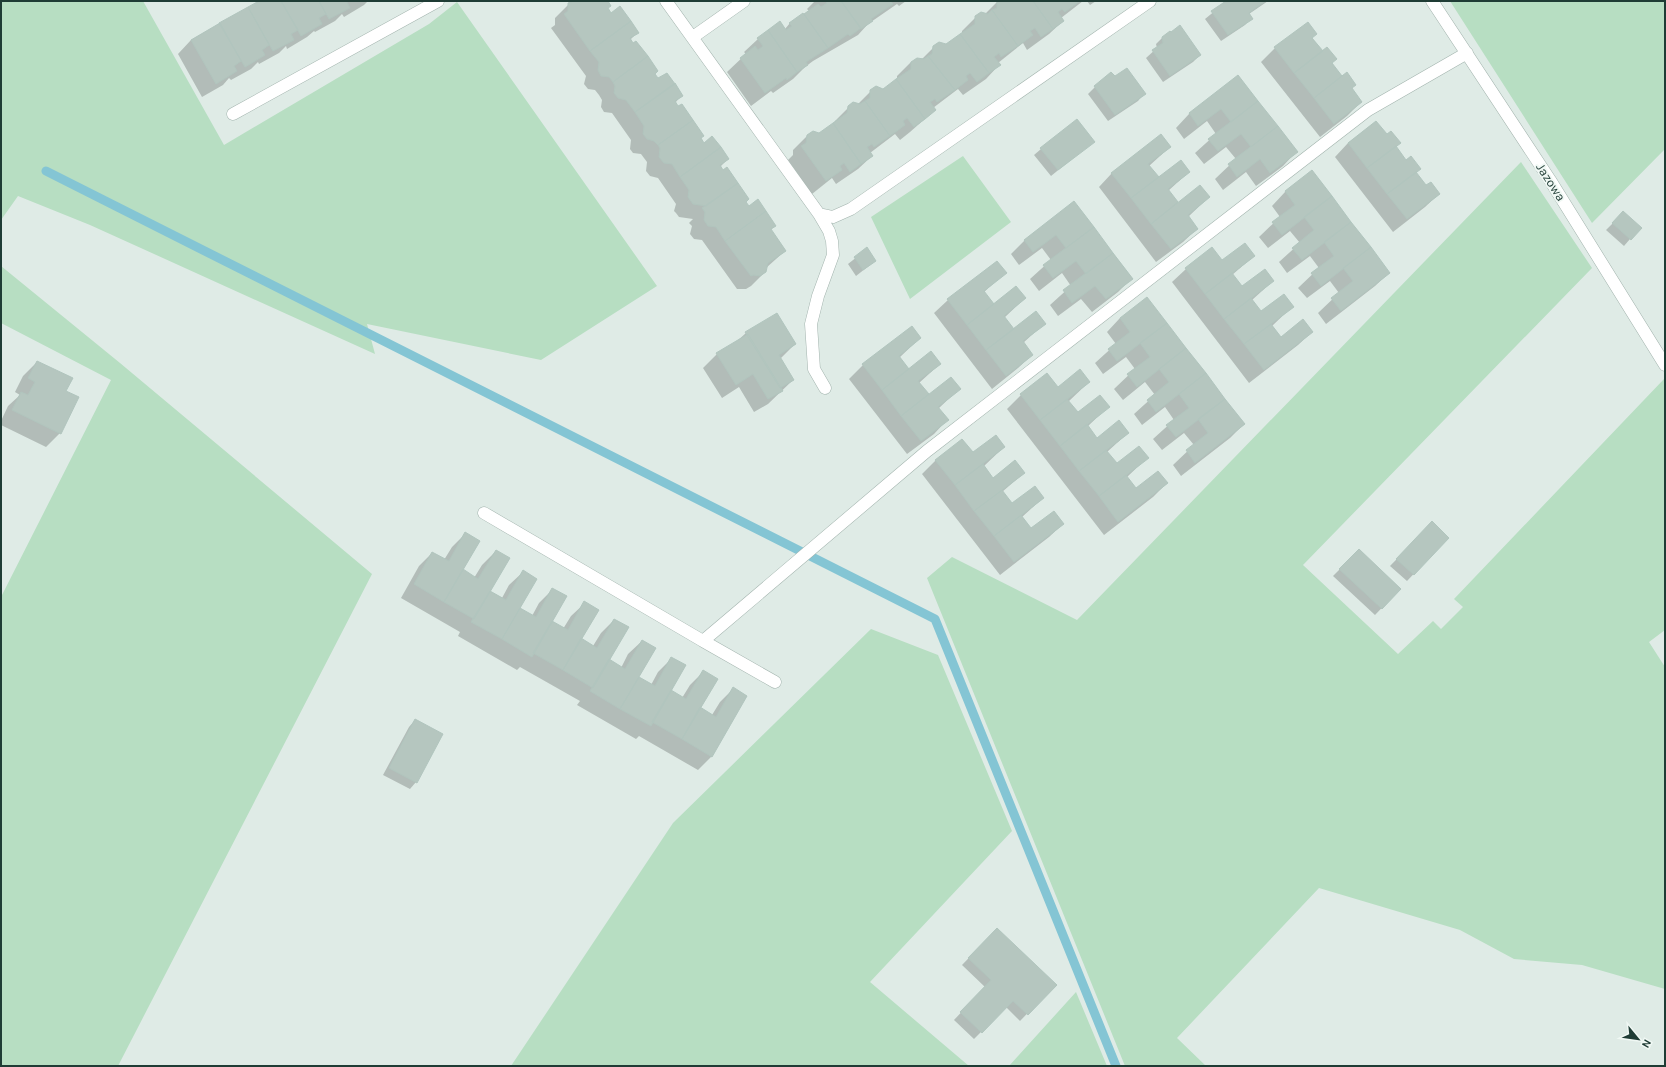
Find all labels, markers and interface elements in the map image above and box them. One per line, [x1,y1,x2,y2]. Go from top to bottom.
street label: Jazowa [1533,160,1569,204]
north arrow [1618,1019,1658,1059]
text: N [1639,1037,1654,1050]

